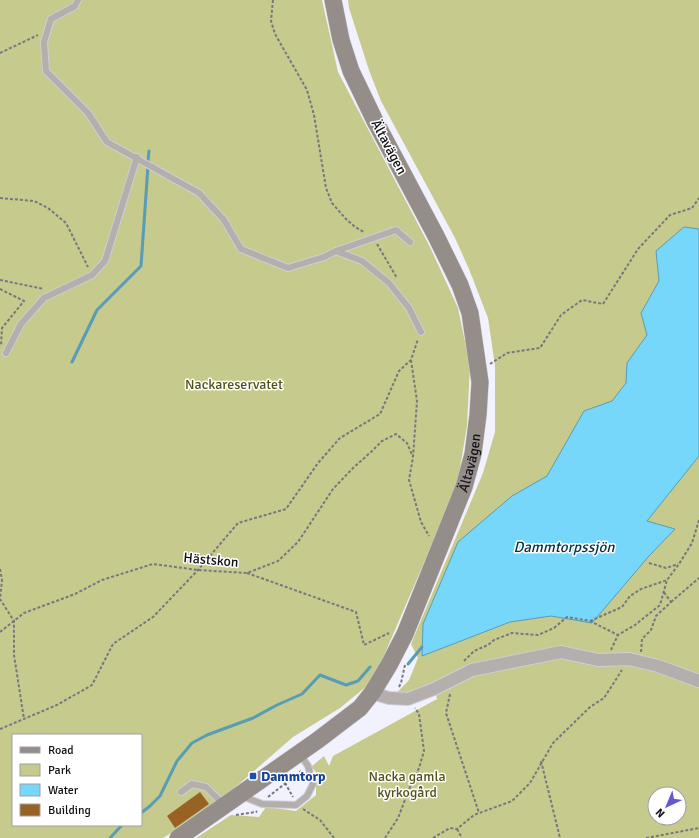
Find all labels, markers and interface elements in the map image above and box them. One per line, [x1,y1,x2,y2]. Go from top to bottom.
street label: Ältavägen [368,117,410,177]
park label: Nackareservatet [185,376,283,393]
street label: Ältavägen [454,432,484,495]
water label: Dammtorpssjön [514,538,615,556]
street label: Hästskon [183,549,239,571]
legend [12,734,142,826]
text: Road [48,743,74,758]
text: Park [48,763,71,778]
place label: Dammtorp [261,768,326,785]
park label: Nacka gamla kyrkogård [368,768,446,801]
marker: Dammtorp [248,771,258,781]
text: Water [48,783,79,798]
north arrow [647,786,687,826]
text: Building [48,803,91,818]
text: N [653,805,668,820]

